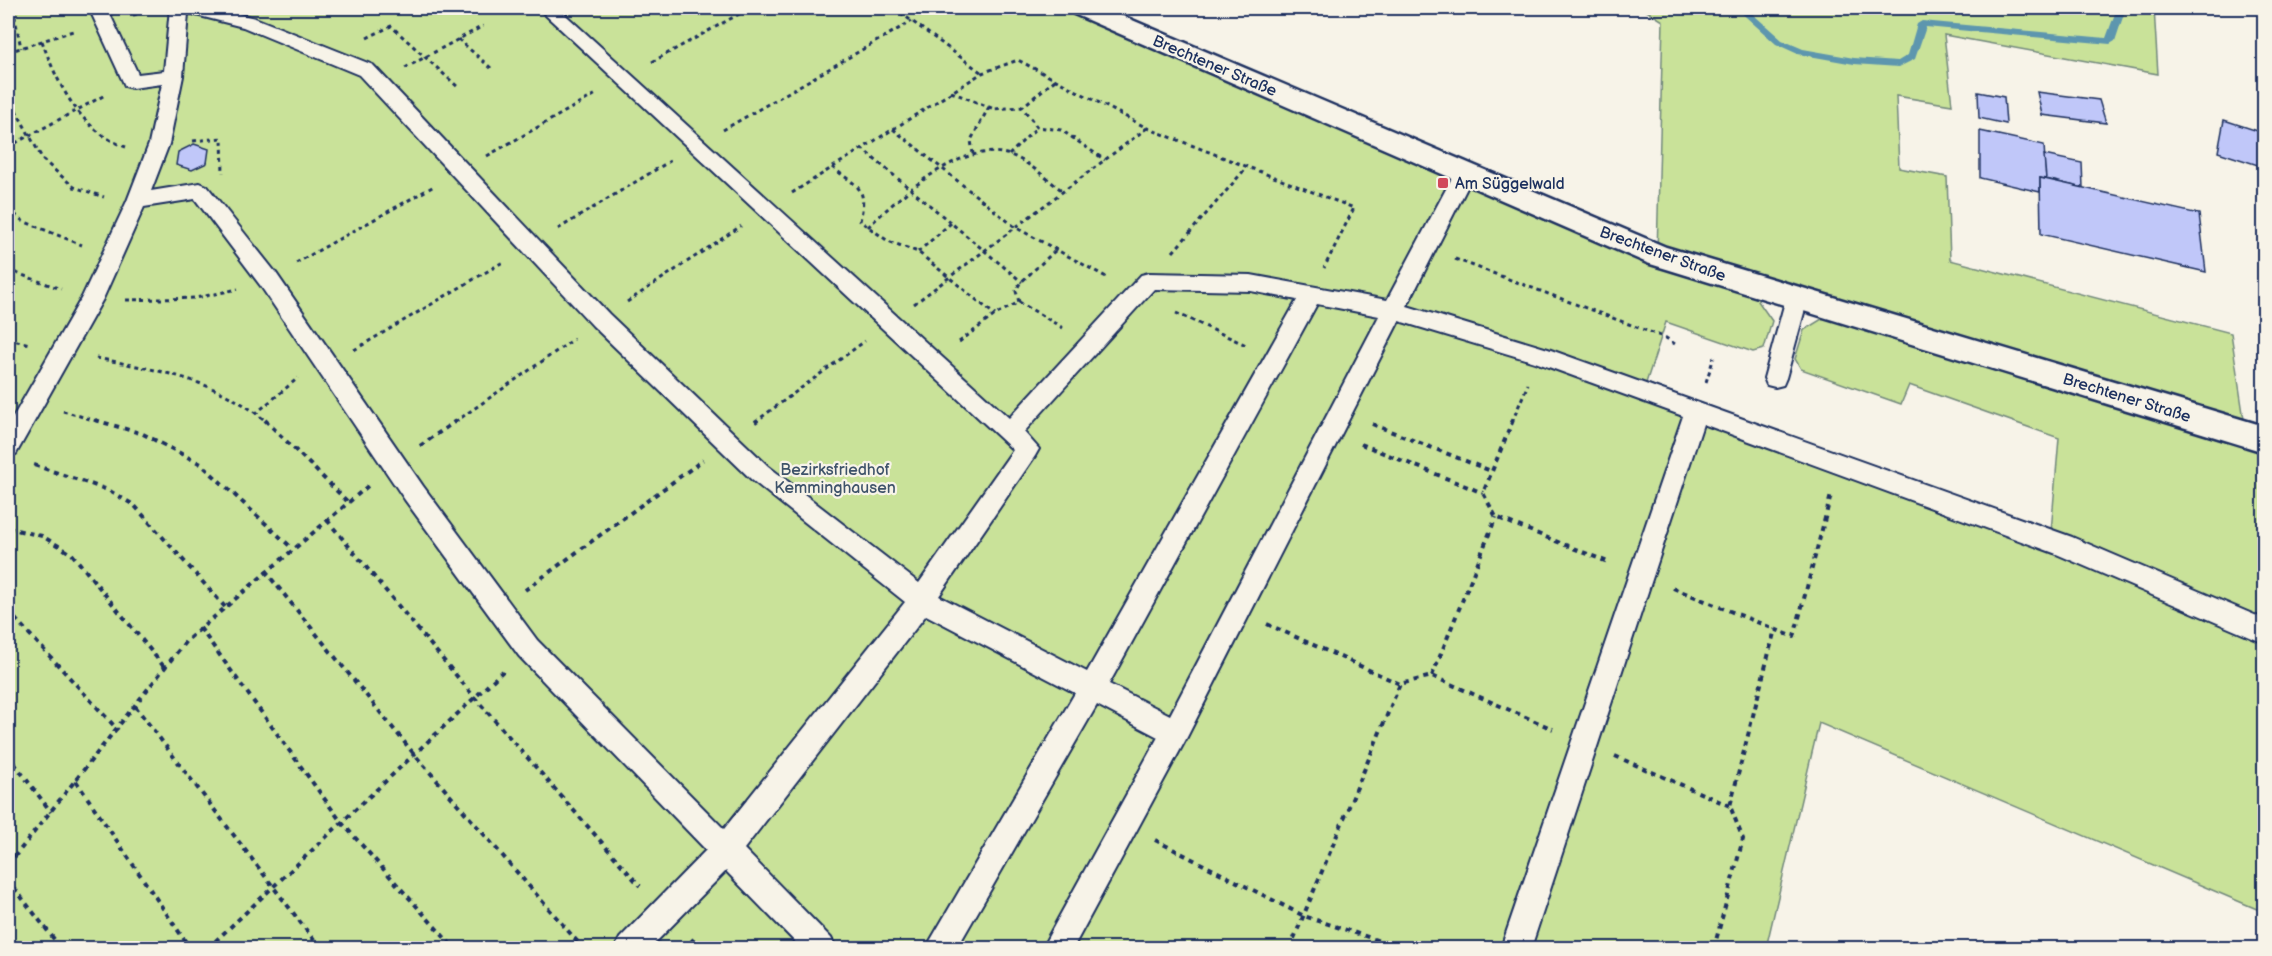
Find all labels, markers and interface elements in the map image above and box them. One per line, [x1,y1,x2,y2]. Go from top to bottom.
street label: Brechtener Straße [1149,32,1280,101]
place label: Am Süggelwald [1455,175,1565,194]
marker: Am Süggelwald [1436,176,1450,190]
street label: Brechtener Straße [1597,223,1729,286]
street label: Brechtener Straße [2060,370,2193,427]
park label: Bezirksfriedhof Kemminghausen [774,461,896,498]

